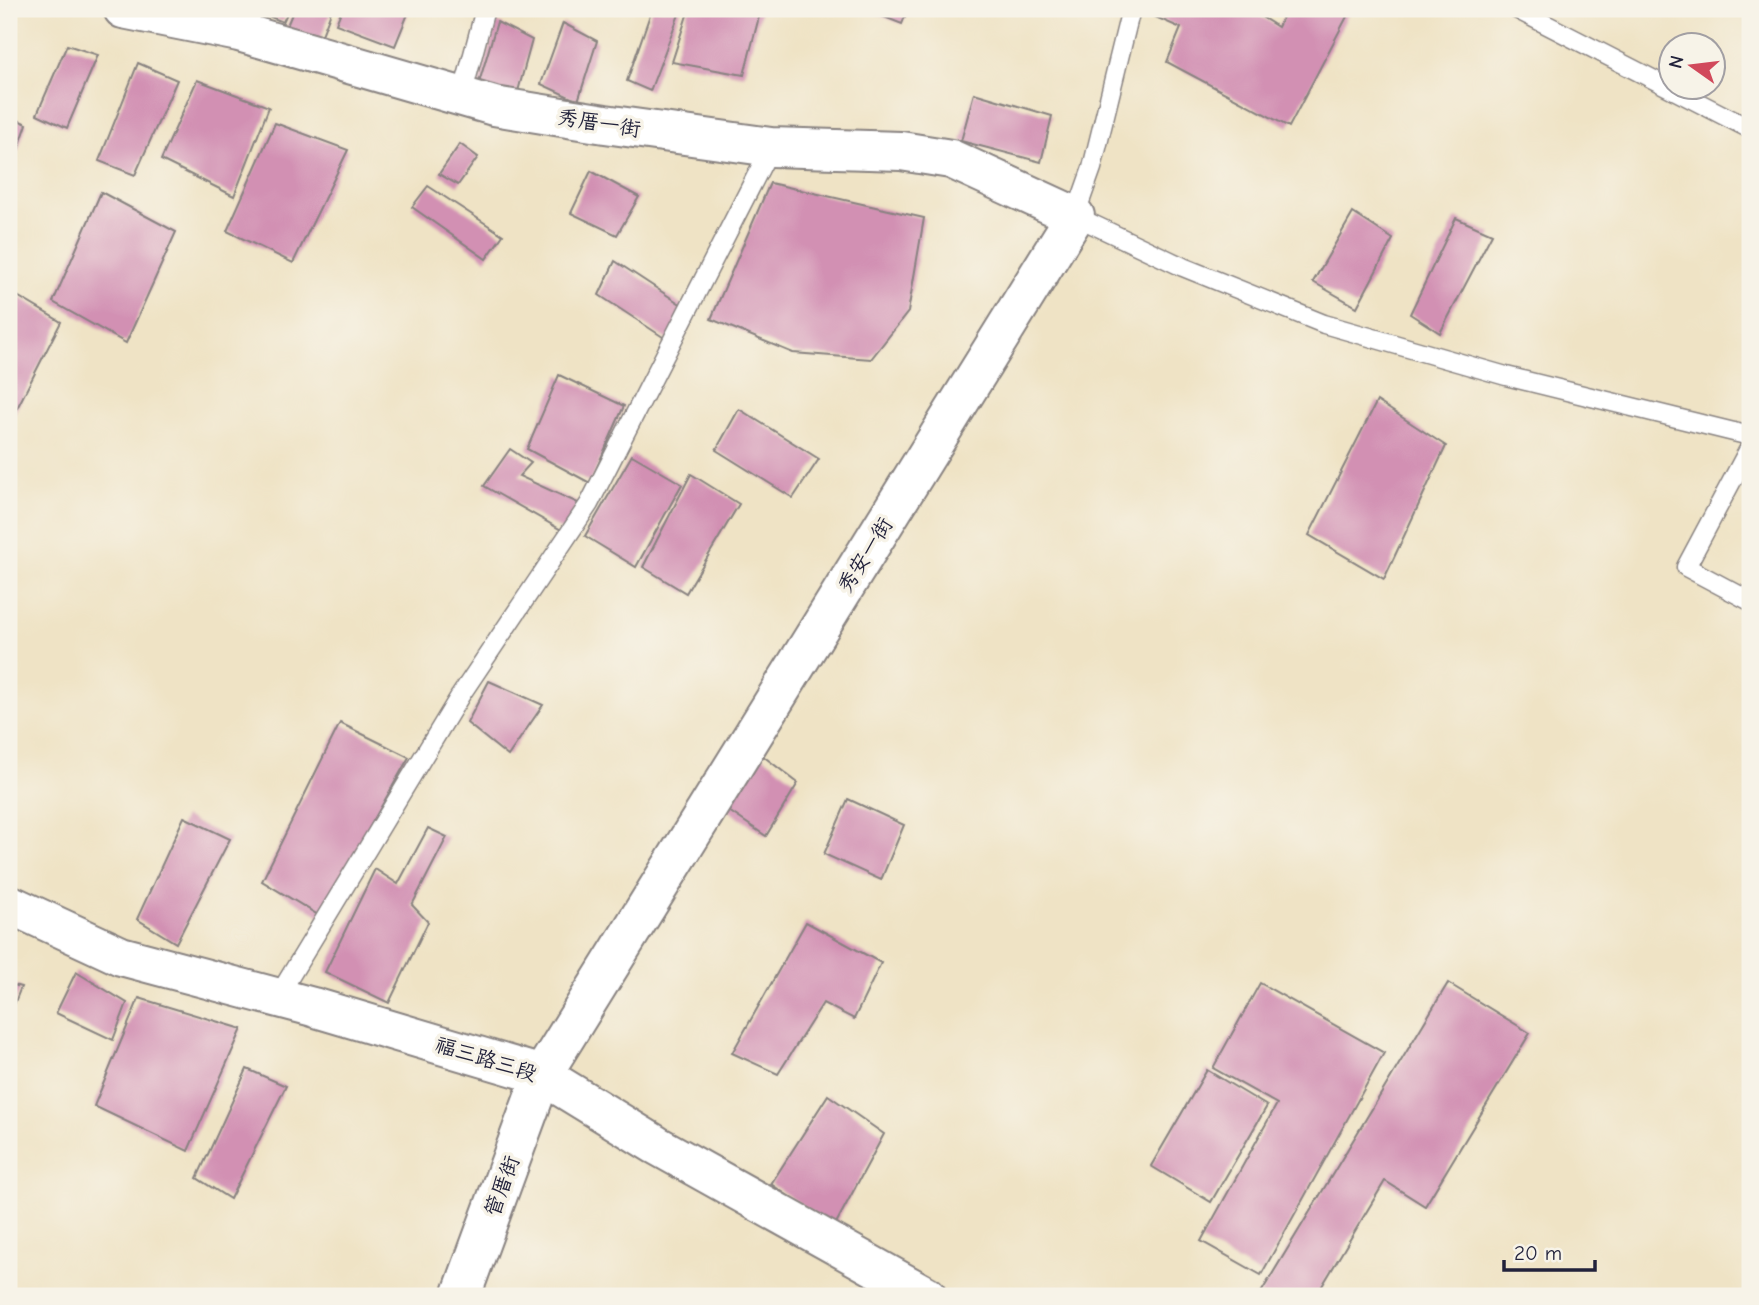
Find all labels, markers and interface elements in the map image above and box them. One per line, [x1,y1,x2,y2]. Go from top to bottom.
north arrow [1658,32,1728,102]
text: N [1664,53,1689,71]
street label: 秀厝一街 [556,105,642,141]
street label: 秀安一街 [833,513,897,597]
street label: 福三路三段 [432,1032,540,1086]
street label: 管厝街 [480,1152,524,1220]
scale bar [1504,1228,1594,1272]
text: 20 m [1514,1241,1562,1265]

